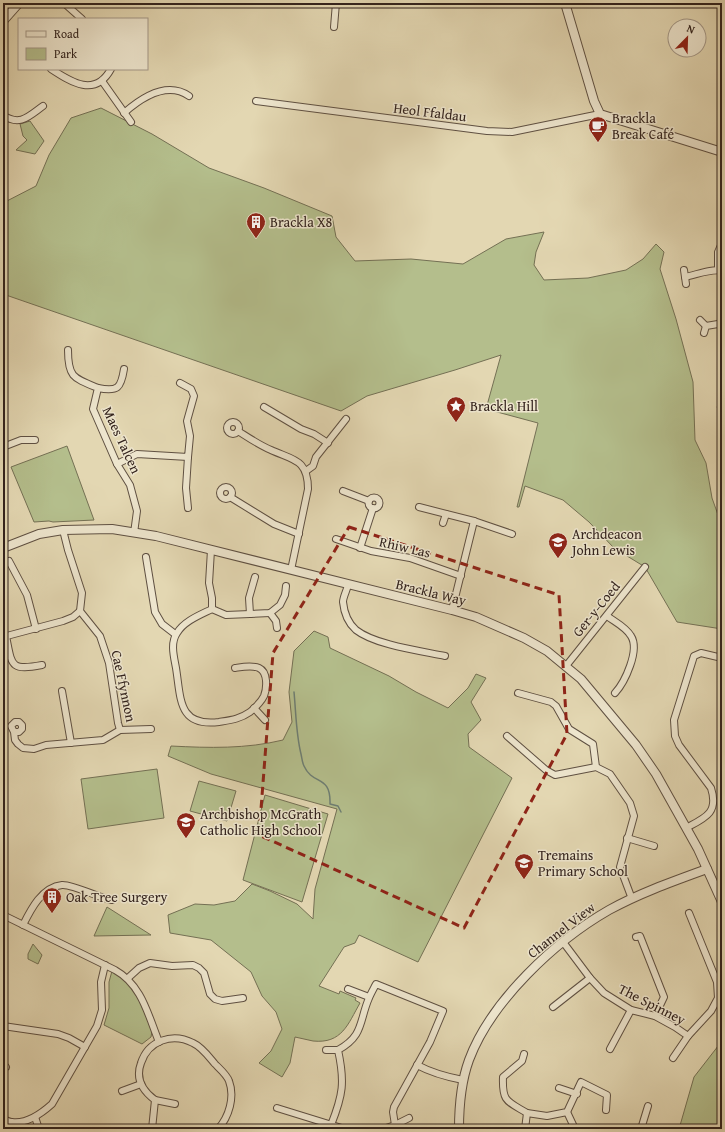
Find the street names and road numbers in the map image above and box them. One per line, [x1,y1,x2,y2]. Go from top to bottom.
street label: Heol Ffaldau [392,98,468,126]
street label: Maes Talcen [98,403,146,477]
street label: Rhiw Las [377,531,433,563]
street label: Brackla Way [394,574,468,610]
street label: Ger-y-Coed [567,577,625,641]
street label: Cae Ffynnon [107,648,141,724]
street label: Channel View [523,897,599,963]
street label: The Spinney [615,979,689,1029]

